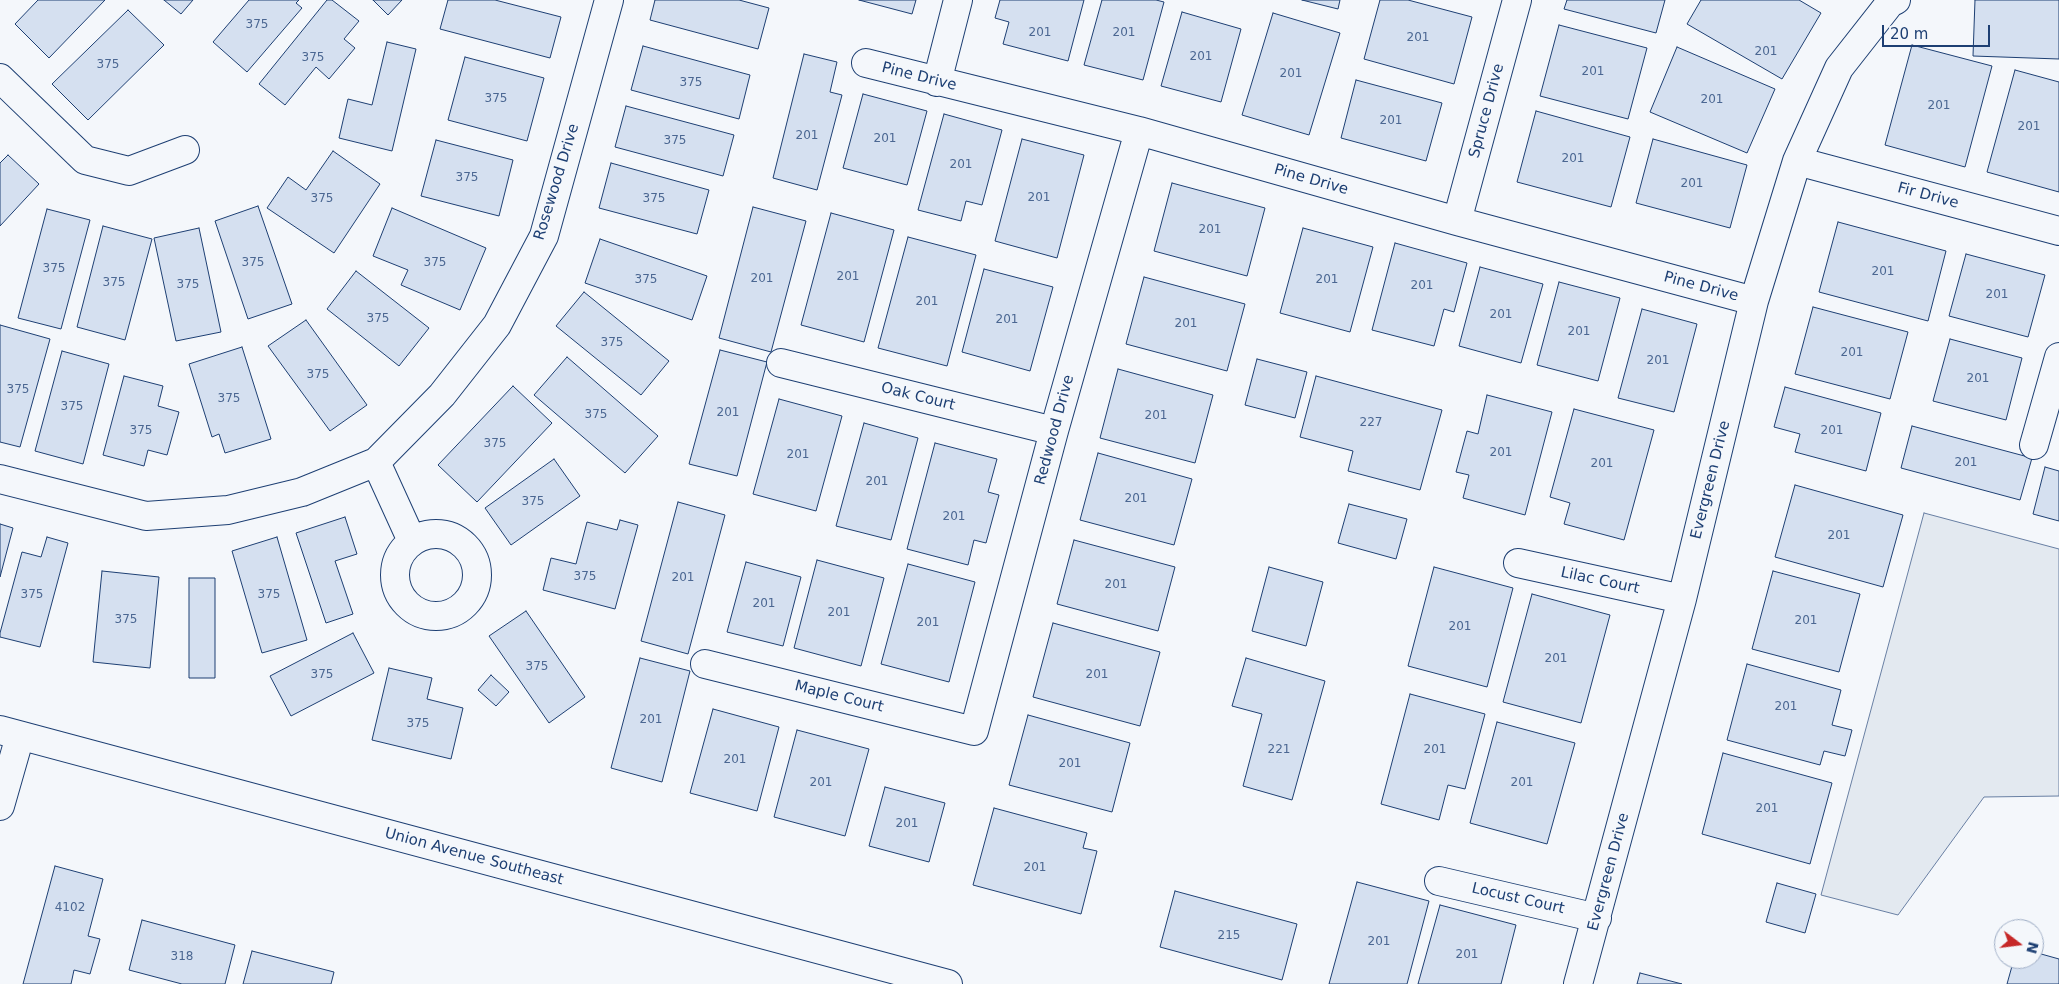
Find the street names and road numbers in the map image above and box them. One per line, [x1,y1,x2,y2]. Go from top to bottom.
street label: Pine Drive [880,59,958,95]
street label: Spruce Drive [1466,62,1508,160]
street label: Rosewood Drive [531,122,583,242]
street label: Pine Drive [1272,161,1350,199]
street label: Fir Drive [1895,179,1961,213]
street label: Pine Drive [1662,268,1740,306]
street label: Redwood Drive [1032,373,1078,487]
street label: Oak Court [879,379,957,415]
street label: Evergreen Drive [1688,419,1734,541]
street label: Lilac Court [1559,564,1641,598]
street label: Maple Court [793,677,885,717]
street label: Evergreen Drive [1585,811,1633,933]
street label: Union Avenue Southeast [383,824,565,890]
street label: Locust Court [1470,880,1566,918]

